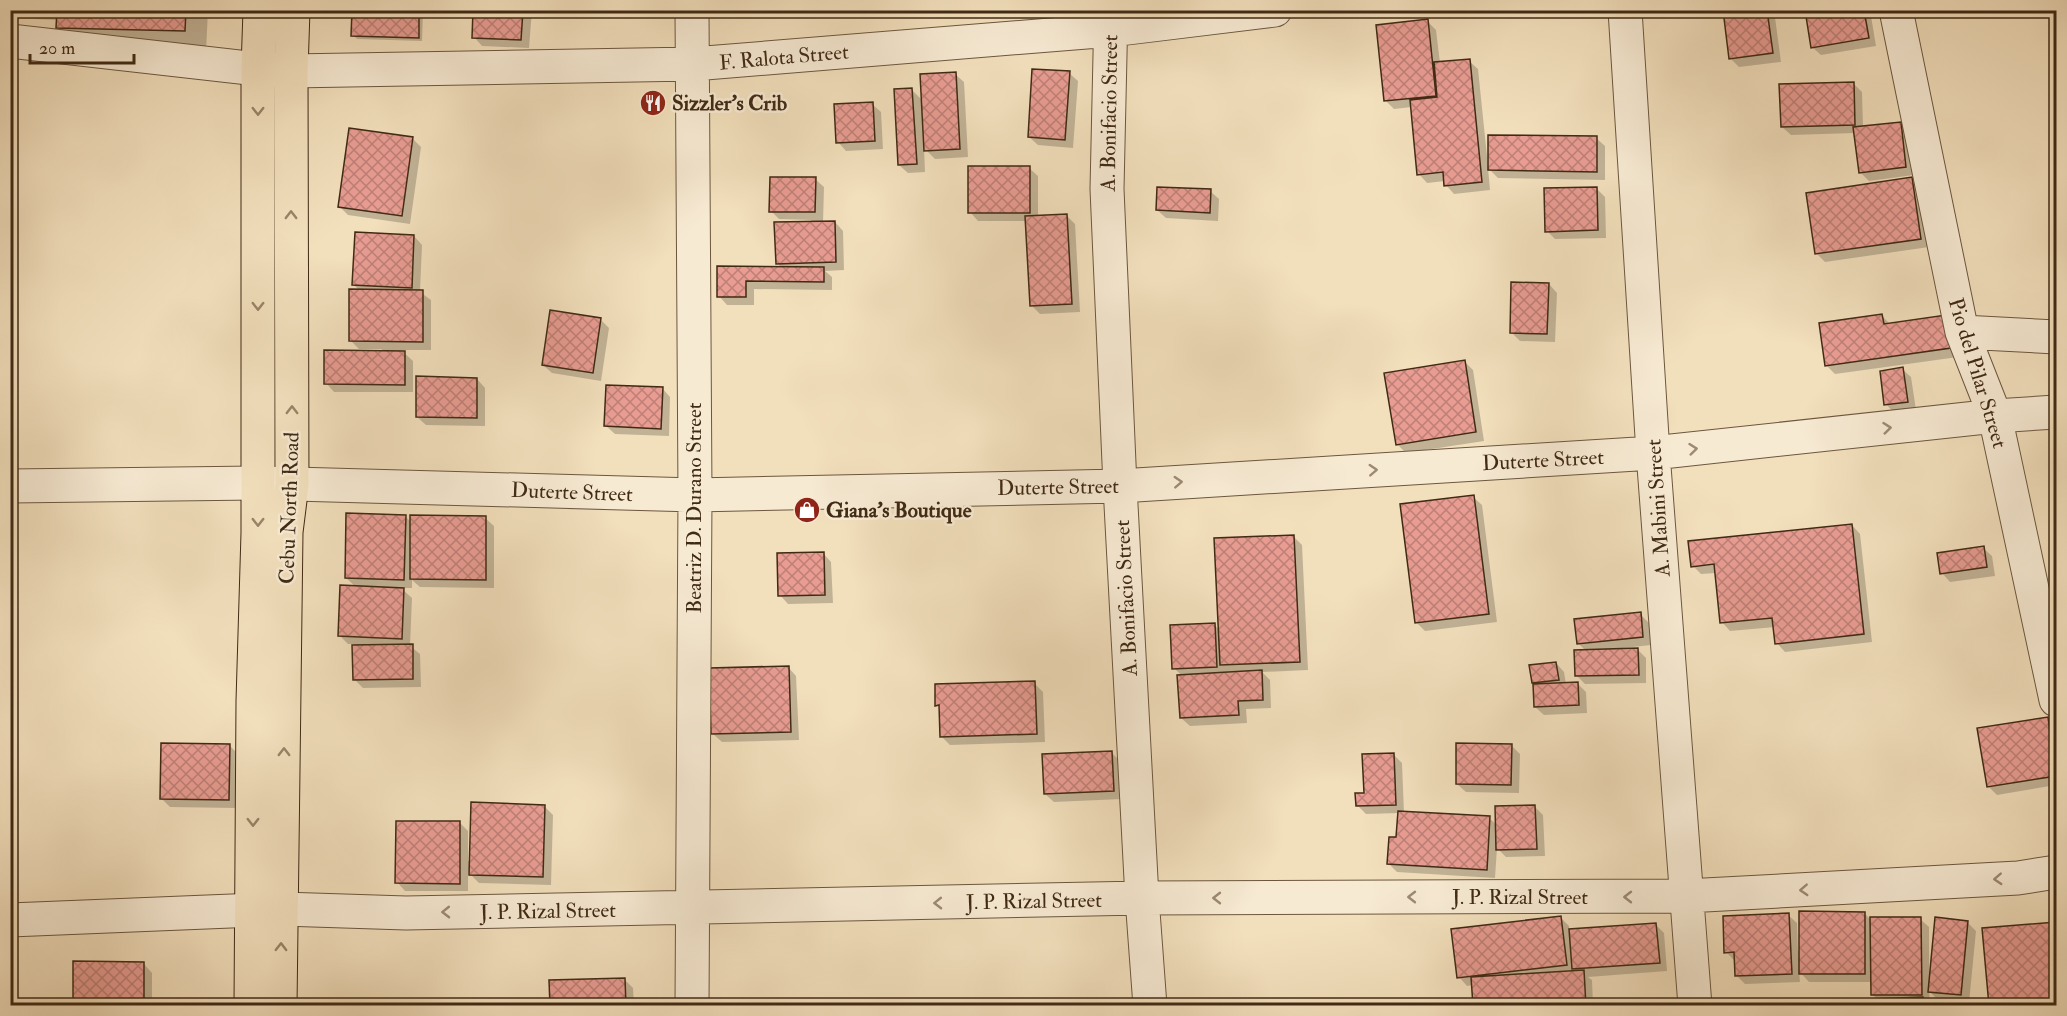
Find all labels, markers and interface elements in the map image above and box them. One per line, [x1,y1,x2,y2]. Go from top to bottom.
scale bar [30,27,134,65]
street label: A. Bonifacio Street [1095,34,1124,193]
text: 20 m [39,37,75,60]
street label: F. Ralota Street [718,38,850,77]
restaurant icon: Sizzler’s Crib [638,88,668,118]
place label: Sizzler’s Crib [672,90,788,117]
one-way arrow [252,106,264,115]
one-way arrow [285,211,297,220]
street label: Pio del Pilar Street [1942,295,2013,452]
one-way arrow [252,301,264,310]
street label: Beatriz D. Durano Street [681,402,708,614]
one-way arrow [286,406,298,415]
one-way arrow [1883,422,1892,435]
street label: Cebu North Road [273,431,306,584]
street label: A. Mabini Street [1640,438,1677,579]
one-way arrow [1689,443,1698,456]
street label: Duterte Street [1481,444,1605,477]
one-way arrow [1369,464,1378,477]
street label: Duterte Street [997,473,1119,502]
one-way arrow [1174,476,1183,489]
street label: Duterte Street [511,477,634,508]
shop icon: Giana’s Boutique [792,495,822,525]
place label: Giana’s Boutique [826,497,972,524]
one-way arrow [252,517,264,526]
street label: A. Bonifacio Street [1109,519,1144,678]
one-way arrow [278,748,290,757]
one-way arrow [247,817,259,826]
one-way arrow [1994,872,2003,885]
one-way arrow [1799,883,1808,896]
street label: J. P. Rizal Street [1451,884,1588,911]
street label: J. P. Rizal Street [965,887,1102,916]
one-way arrow [1407,891,1416,903]
one-way arrow [1623,891,1632,903]
one-way arrow [1212,892,1221,904]
street label: J. P. Rizal Street [479,897,616,926]
one-way arrow [933,897,942,909]
one-way arrow [441,906,450,919]
one-way arrow [275,943,287,952]

